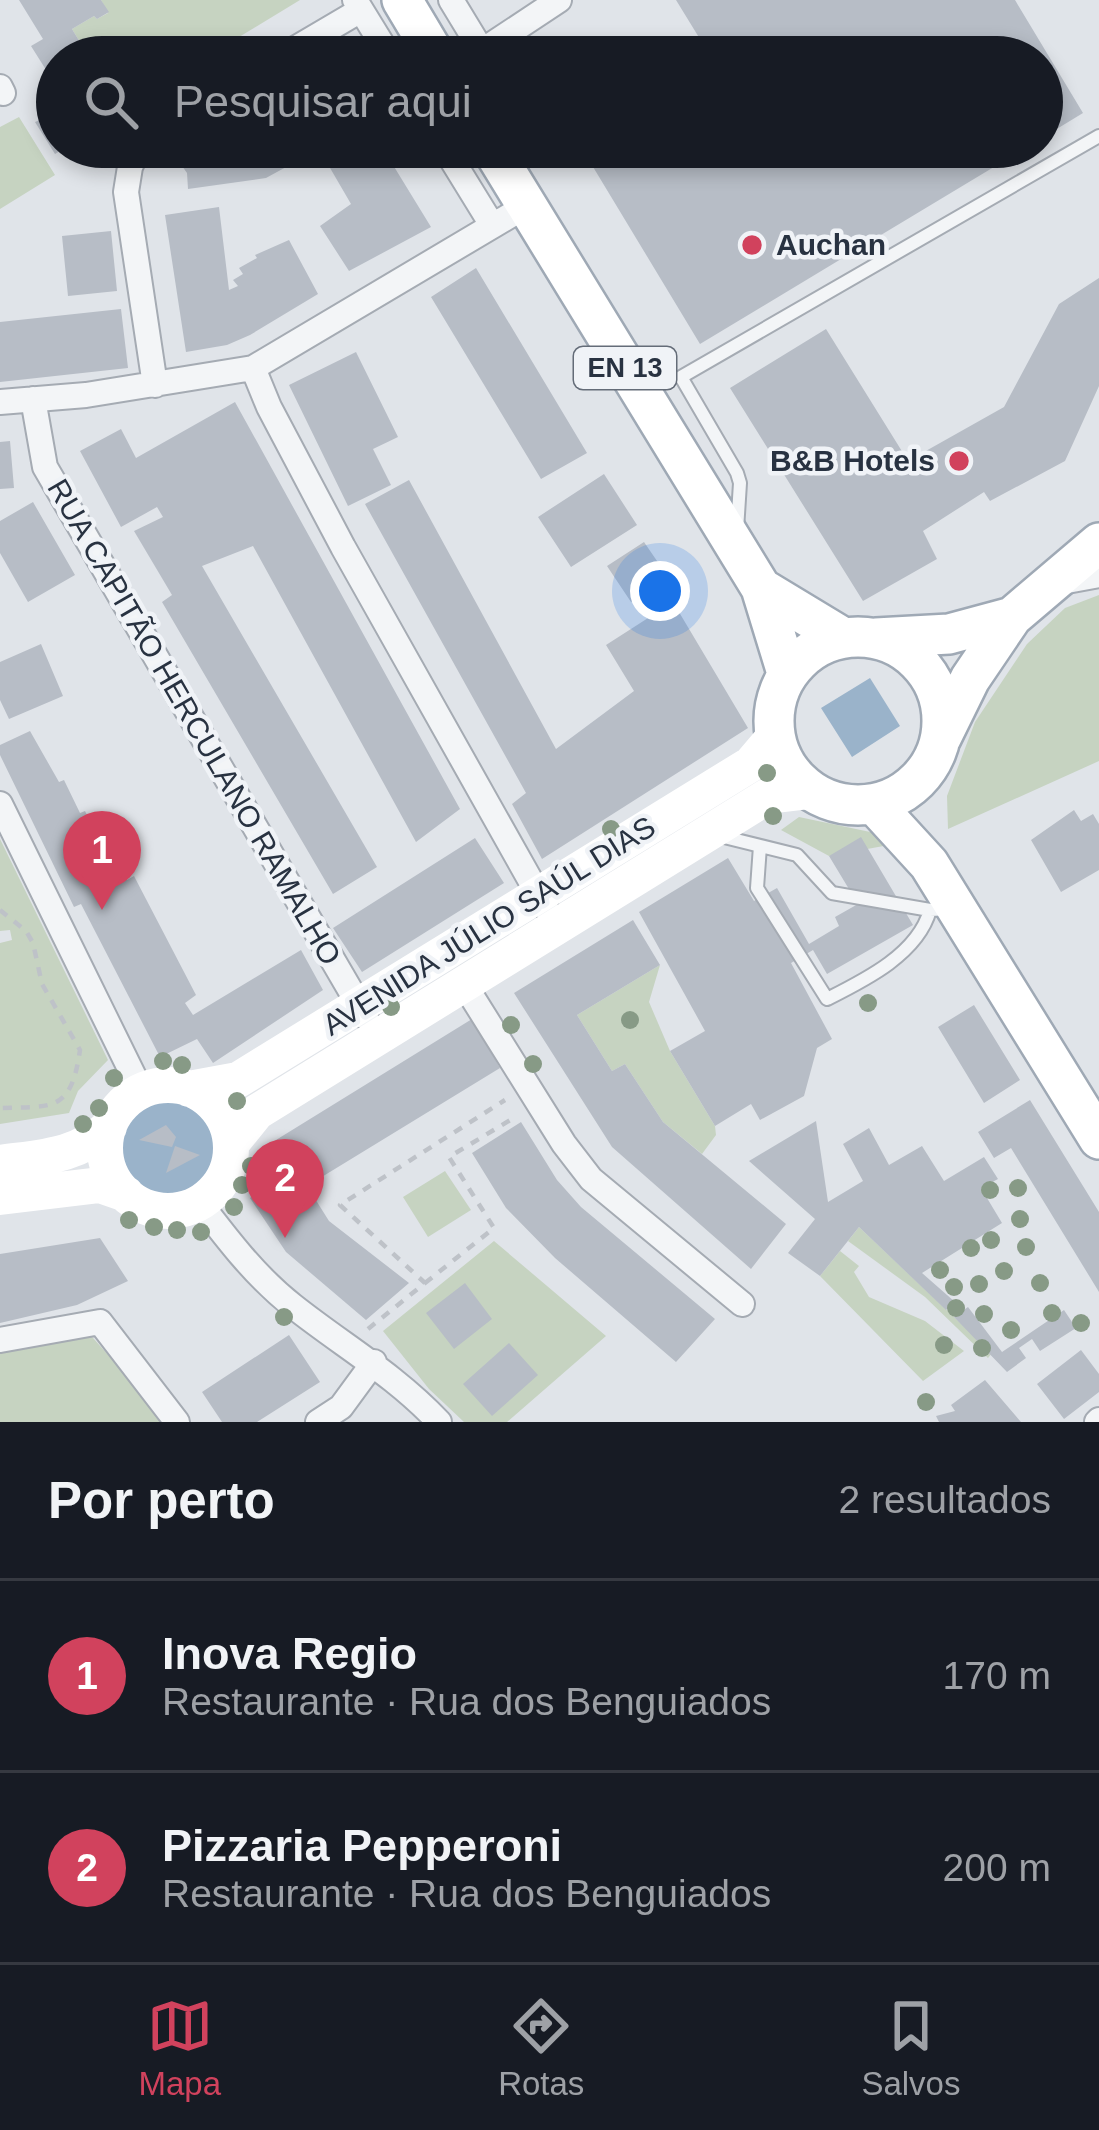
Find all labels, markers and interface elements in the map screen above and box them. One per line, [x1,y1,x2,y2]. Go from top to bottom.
search box [36,36,1063,168]
icon: search [78,69,144,135]
text: Pesquisar aqui [174,76,472,127]
place label: Auchan [776,228,886,261]
marker: Auchan [739,232,765,258]
road number: EN 13 [574,347,676,389]
place label: B&B Hotels [770,444,935,477]
marker: B&B Hotels [946,448,972,474]
street label: RUA CAPITÃO HERCULANO RAMALHO [41,473,347,970]
your location [630,561,690,621]
street label: AVENIDA JÚLIO SAÚL DIAS [317,810,661,1042]
pin: 1 [63,811,141,910]
pin: 2 [246,1139,324,1238]
text: Por perto [48,1472,275,1529]
text: 2 resultados [839,1478,1051,1521]
text: Inova Regio [162,1628,417,1679]
text: 1 [76,1654,98,1697]
text: 170 m [943,1654,1051,1697]
text: Restaurante · Rua dos Benguiados [162,1680,771,1723]
text: Pizzaria Pepperoni [162,1820,562,1871]
text: 2 [76,1846,98,1889]
text: 200 m [943,1846,1051,1889]
text: Restaurante · Rua dos Benguiados [162,1872,771,1915]
tab: Mapa [139,1993,221,2103]
tab: Rotas [498,1993,584,2103]
tab: Salvos [861,1993,960,2103]

